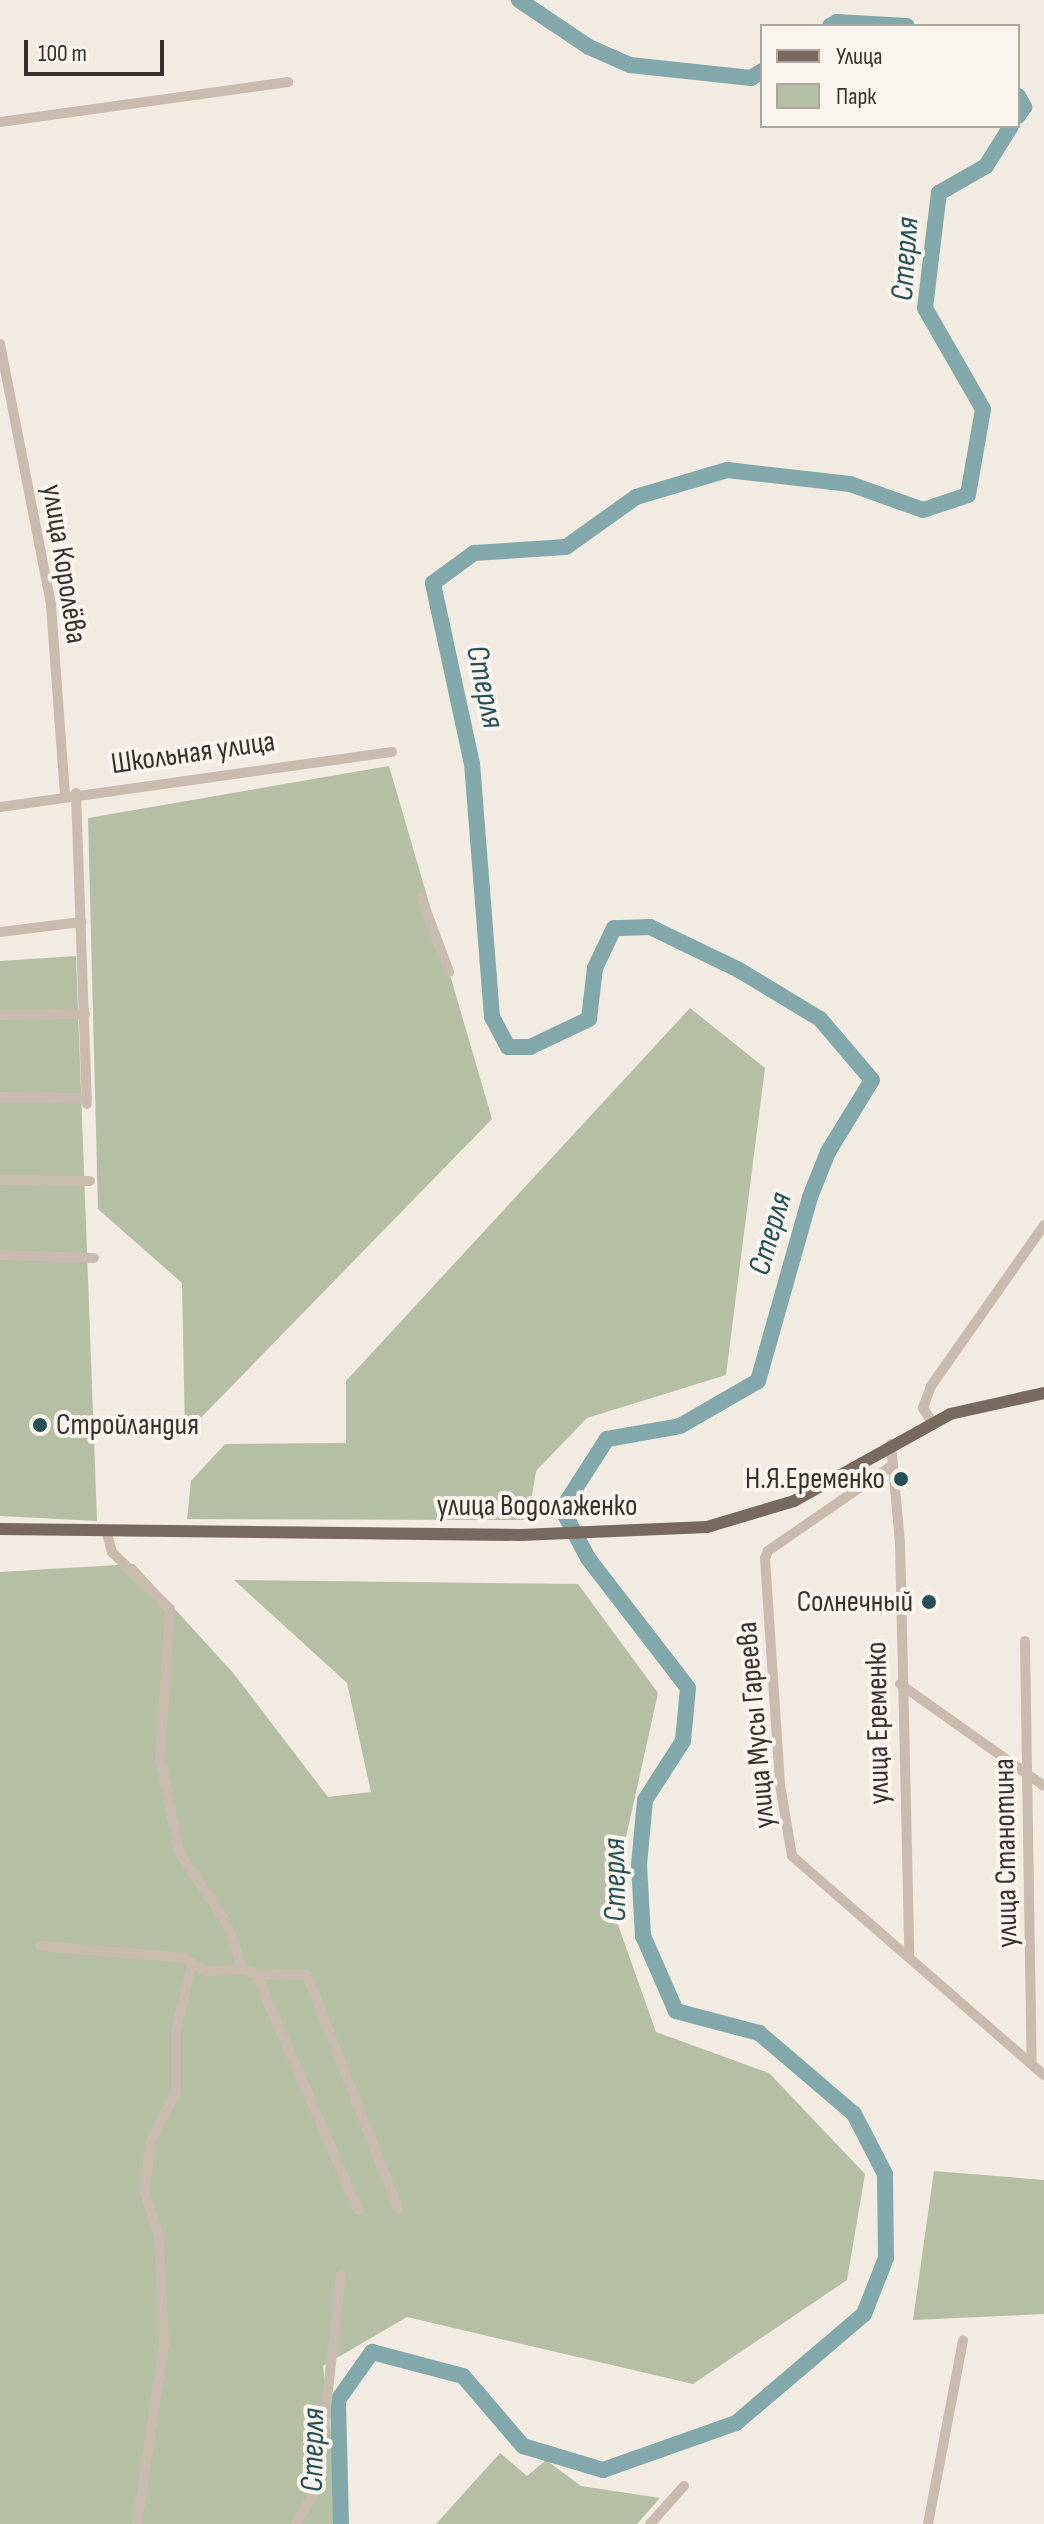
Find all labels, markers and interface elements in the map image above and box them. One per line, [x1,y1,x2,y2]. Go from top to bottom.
scale bar [28,24,168,74]
legend [760,24,1020,128]
text: 100 m [38,39,87,68]
text: Улица [836,42,882,71]
text: Парк [836,82,876,111]
water label: Стерля [884,216,928,302]
street label: улица Королёва [34,482,94,646]
water label: Стерля [456,642,512,732]
street label: Школьная улица [109,724,277,782]
water label: Стерля [741,1188,801,1280]
place label: Стройландия [56,1407,199,1443]
marker: Стройландия [31,1416,49,1434]
place label: Н.Я.Еременко [745,1461,885,1497]
marker: Н.Я.Еременко [892,1470,910,1488]
street label: улица Водолаженко [437,1488,637,1524]
place label: Солнечный [797,1584,913,1620]
marker: Солнечный [920,1593,938,1611]
street label: улица Мусы Гареева [729,1620,783,1830]
street label: улица Еременко [859,1641,897,1805]
street label: улица Станотина [986,1758,1026,1948]
water label: Стерля [596,1838,636,1922]
water label: Стерля [294,2408,334,2492]

